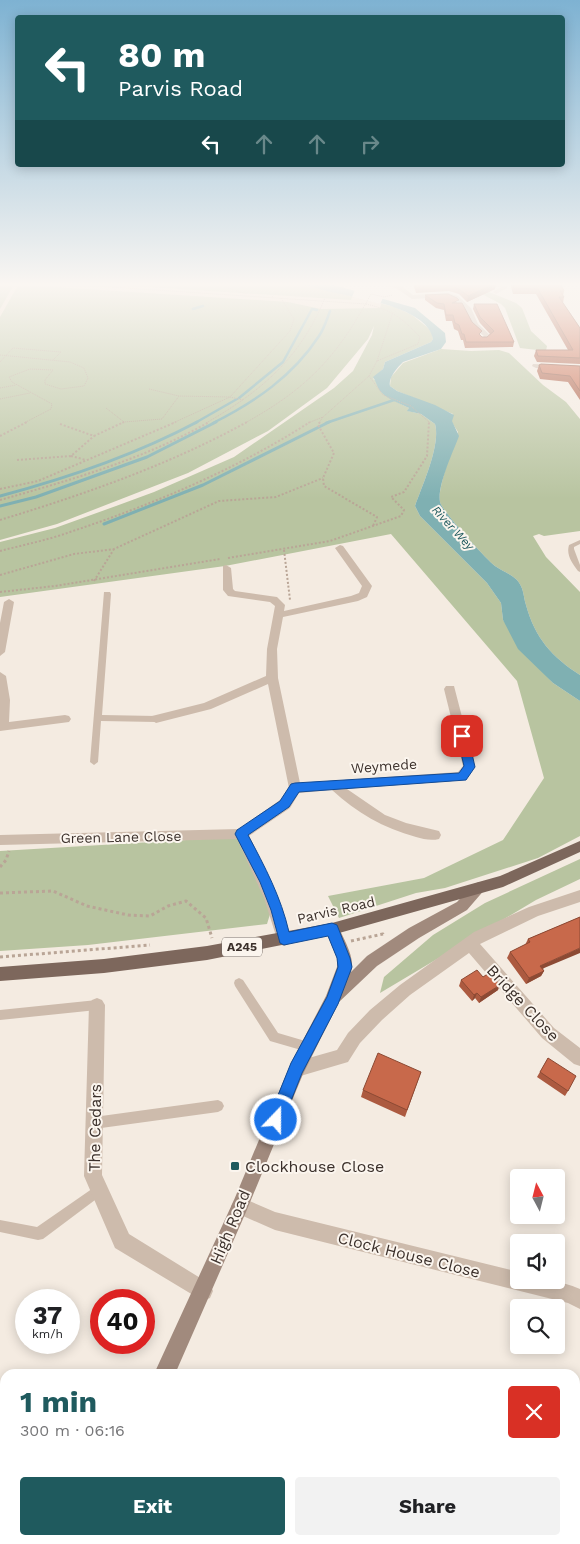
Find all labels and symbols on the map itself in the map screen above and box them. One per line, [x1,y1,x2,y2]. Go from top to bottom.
water label: River Wey [429,503,478,554]
pin [441,715,483,757]
street label: Weymede [350,756,418,776]
street label: Green Lane Close [60,828,182,846]
street label: Parvis Road [295,893,377,927]
road number: A245 [222,938,262,956]
street label: Bridge Close [483,961,563,1045]
street label: The Cedars [85,1084,105,1172]
position arrow [249,1093,301,1145]
place label: Clockhouse Close [245,1157,384,1176]
marker: Clockhouse Close [229,1160,241,1172]
north arrow [510,1169,565,1224]
street label: High Road [206,1187,254,1267]
street label: Clock House Close [336,1228,482,1282]
speed limit sign: 40 [90,1289,155,1354]

